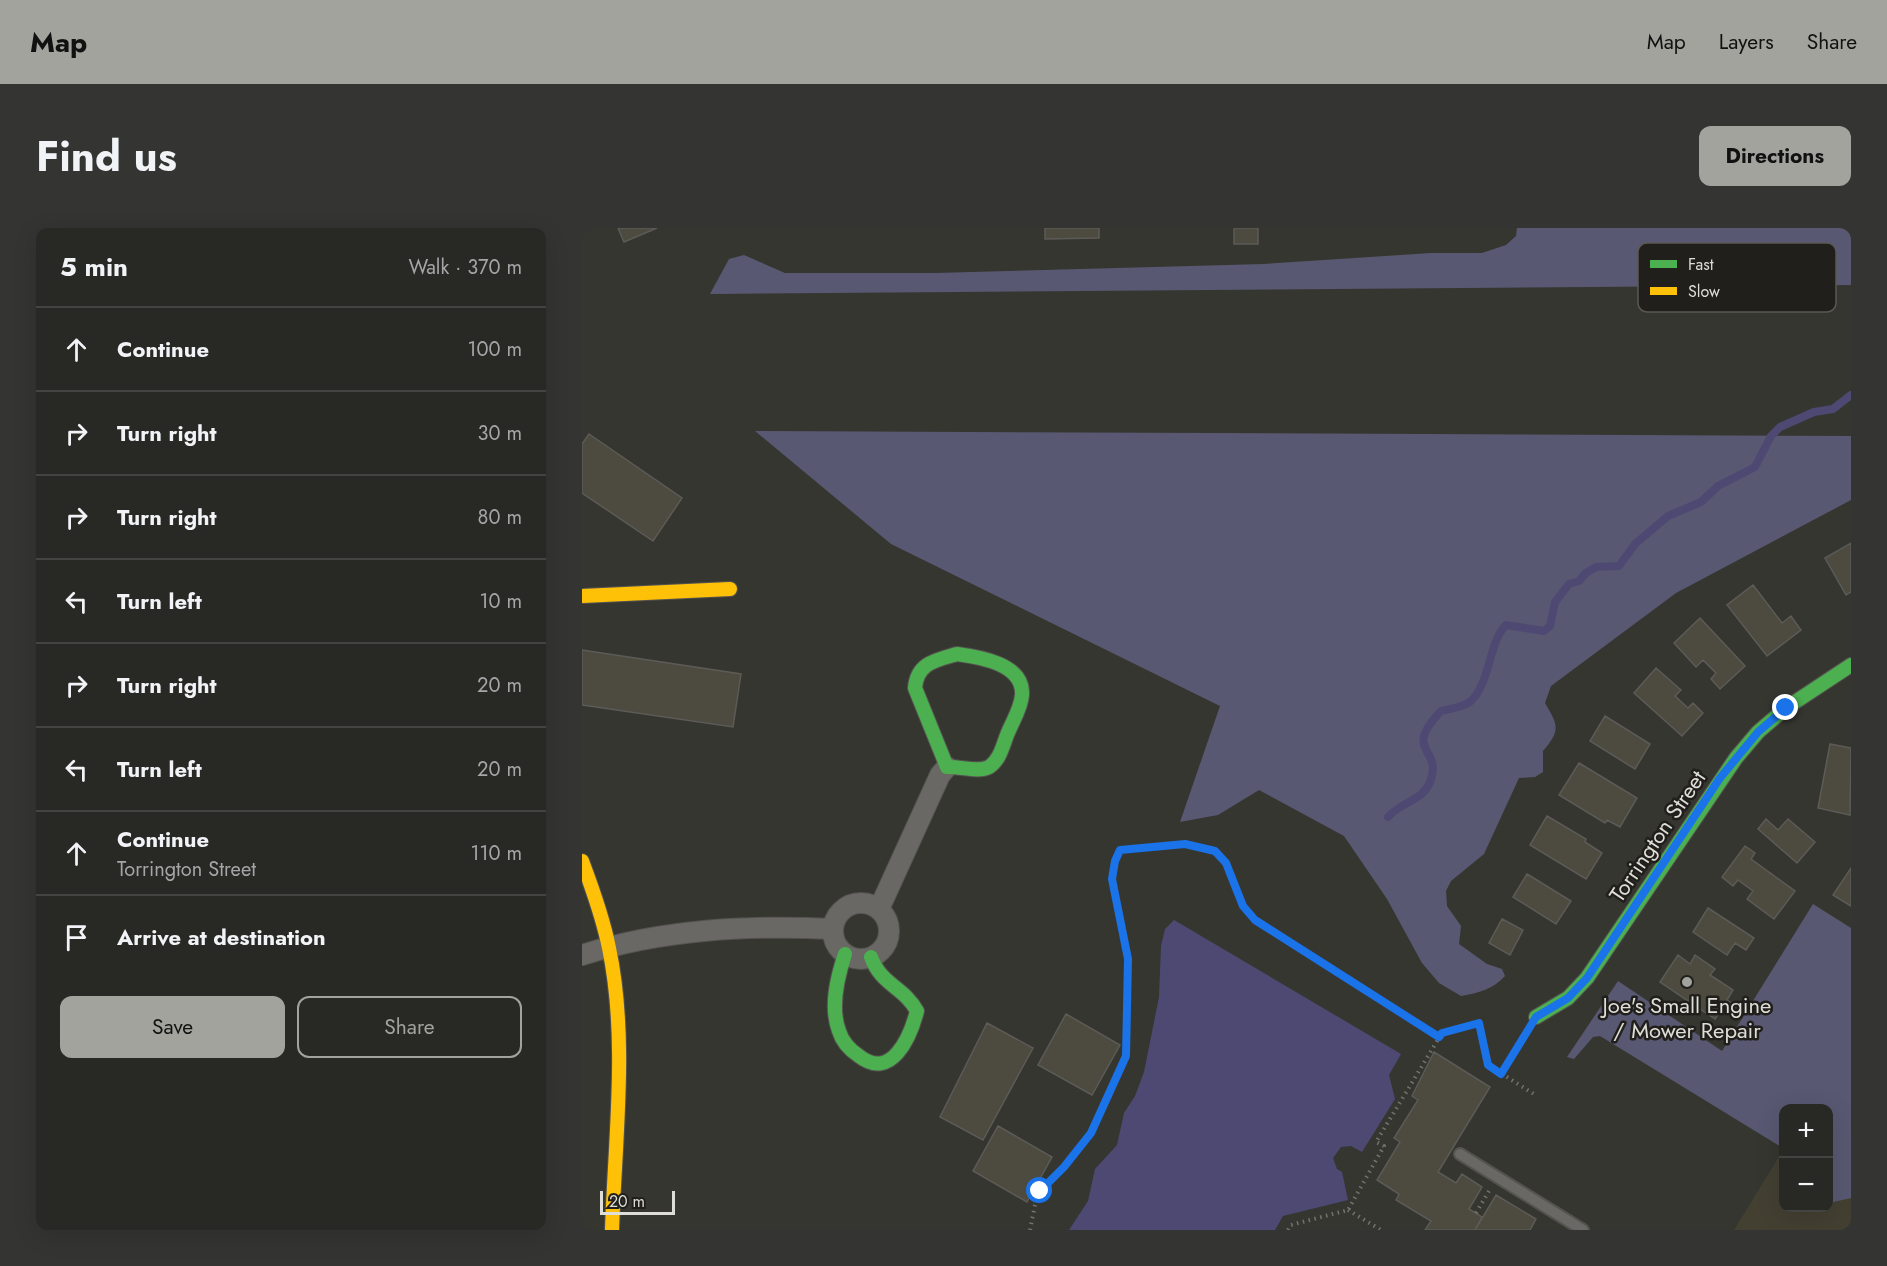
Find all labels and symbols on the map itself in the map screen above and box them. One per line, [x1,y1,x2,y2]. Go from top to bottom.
legend [1638,243,1836,312]
text: Fast [1688,253,1714,276]
text: Slow [1688,280,1720,303]
route end [1772,694,1798,720]
street label: Torrington Street [1601,763,1713,908]
marker: Joe's Small Engine / Mower Repair [1680,975,1694,989]
place label: Joe's Small Engine / Mower Repair [1600,989,1771,1046]
route start [1026,1177,1052,1203]
scale bar [600,1188,675,1216]

